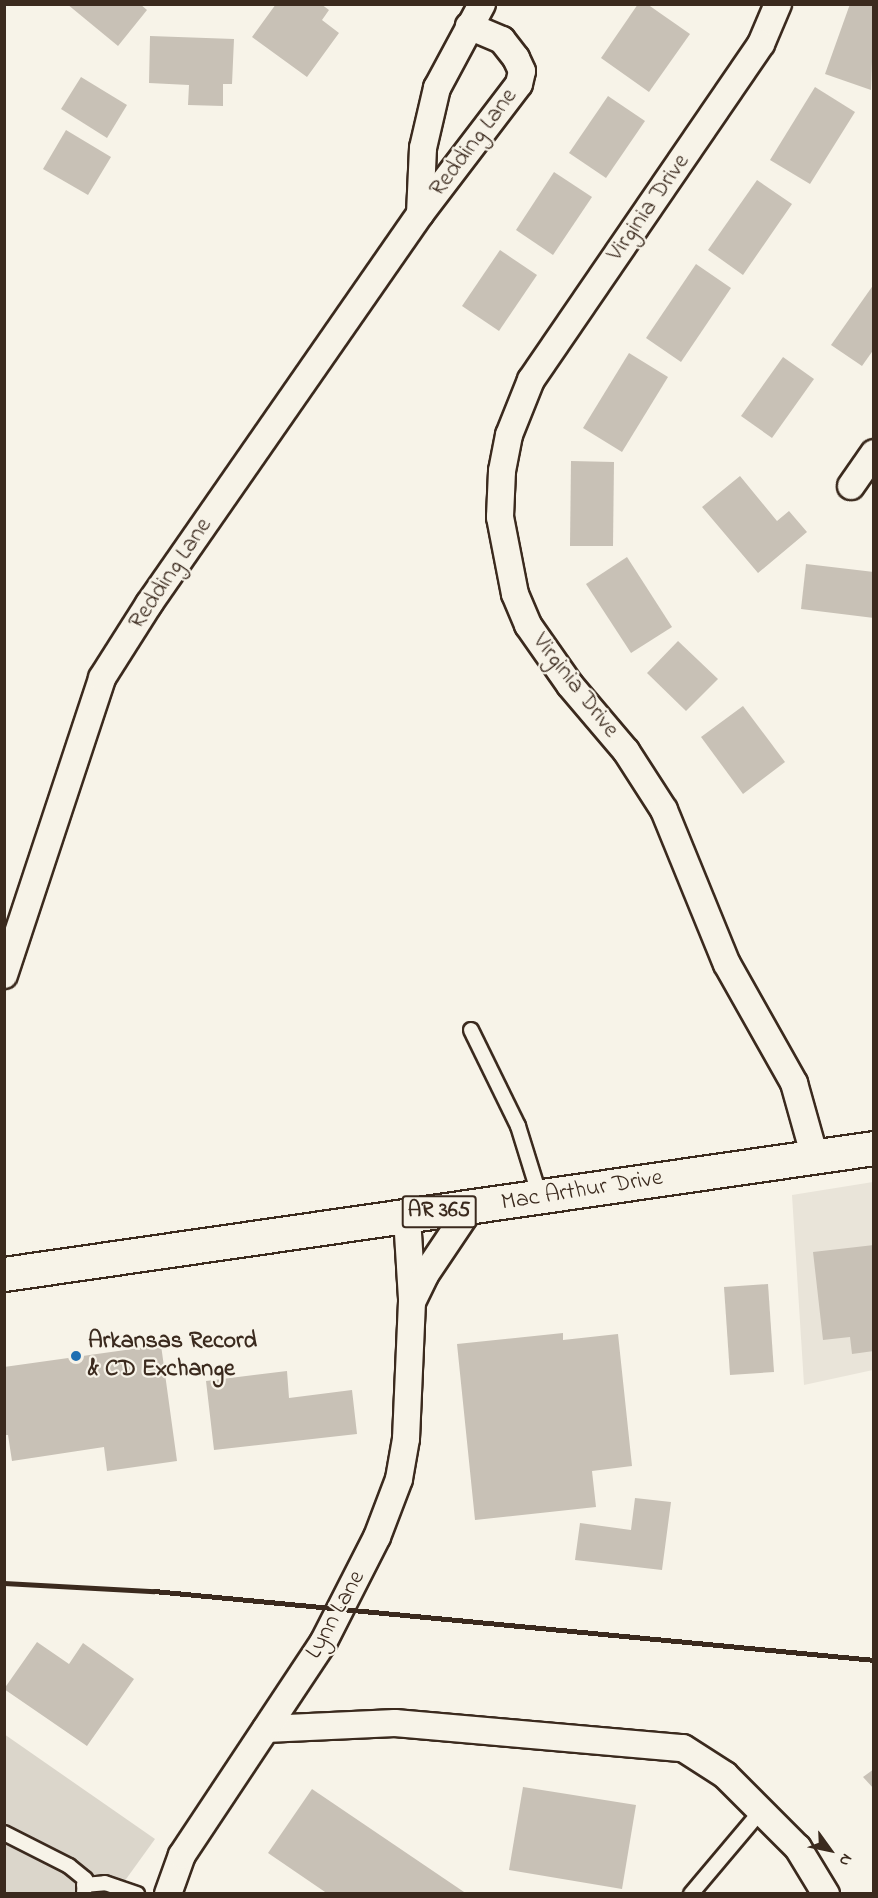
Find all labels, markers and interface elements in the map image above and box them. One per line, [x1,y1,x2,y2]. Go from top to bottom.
street label: Redding Lane [424,83,524,203]
street label: Virginia Drive [601,149,697,267]
street label: Redding Lane [123,513,219,635]
street label: Virginia Drive [525,628,625,744]
street label: Mac Arthur Drive [499,1164,665,1218]
road number: AR 365 [402,1193,476,1231]
place label: Arkansas Record & CD Exchange [88,1328,257,1384]
marker: Arkansas Record & CD Exchange [69,1349,83,1363]
street label: Lynn Lane [300,1566,372,1664]
north arrow [800,1820,860,1880]
text: N [832,1849,858,1871]

